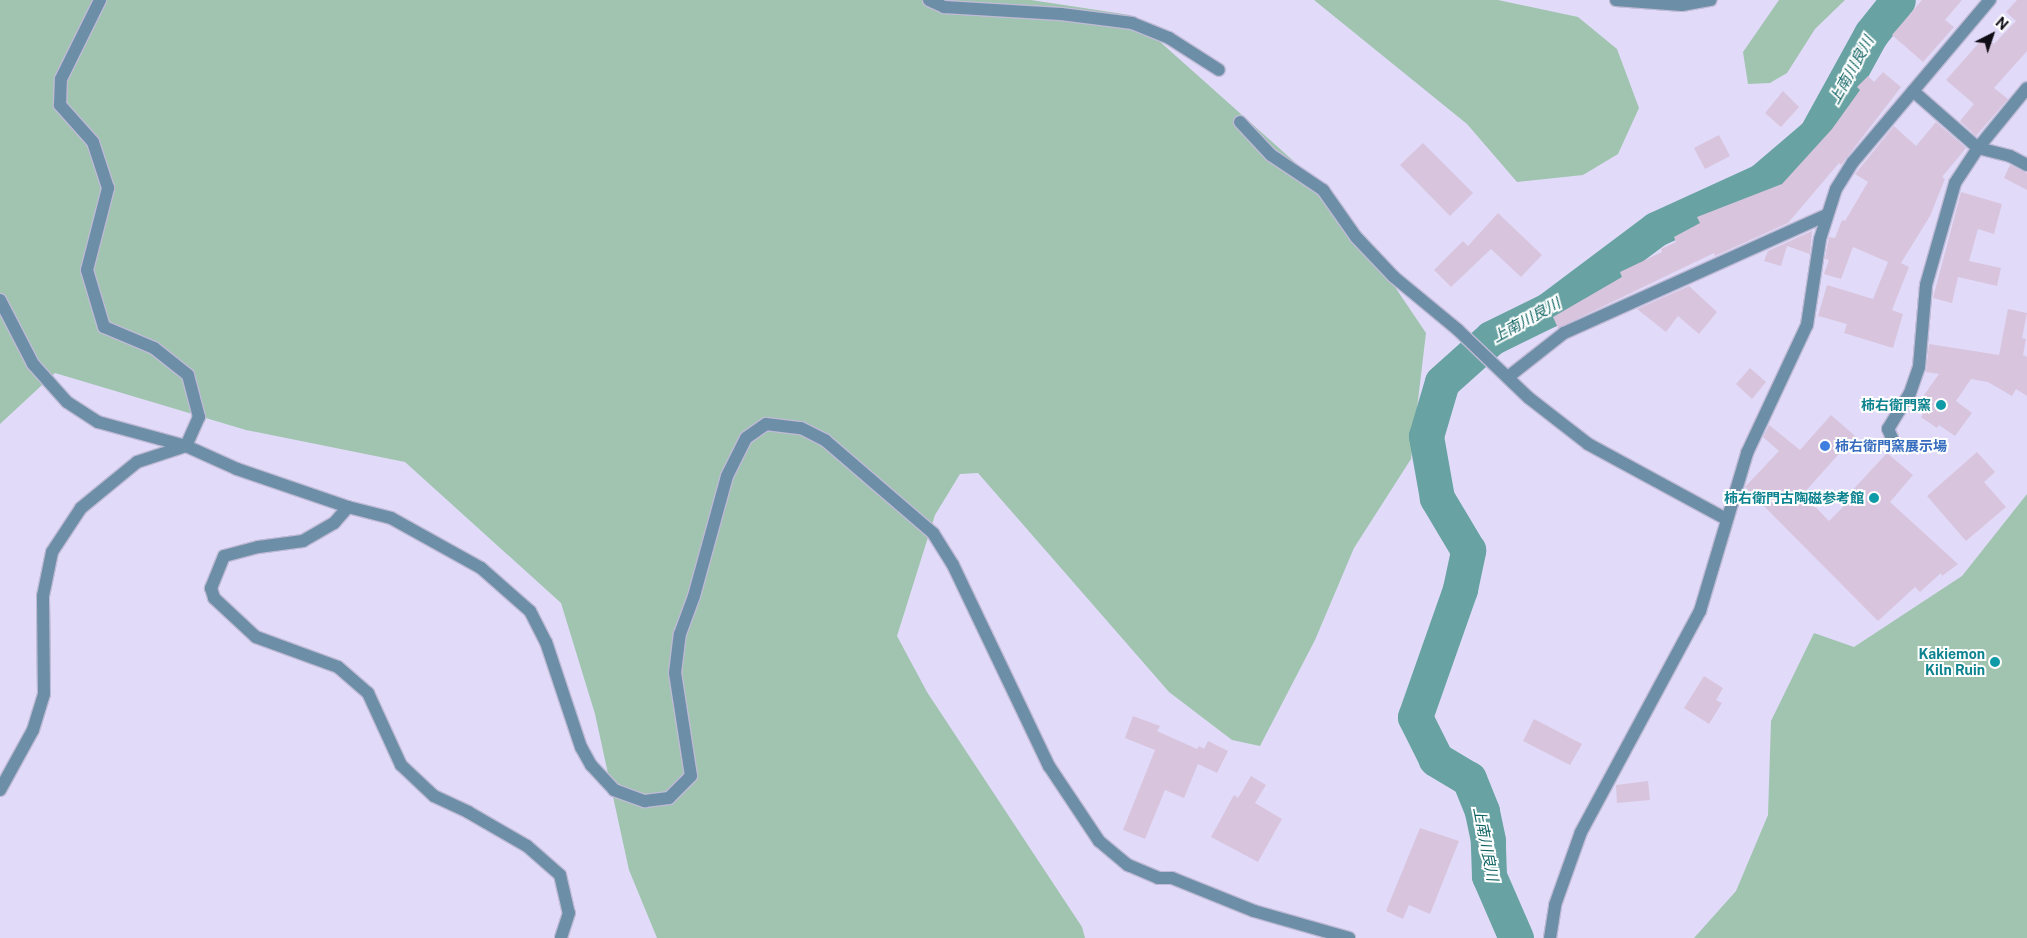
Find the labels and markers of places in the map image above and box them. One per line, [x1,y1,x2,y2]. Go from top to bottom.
place label: 柿右衛門窯 [1861,397,1931,413]
marker: 柿右衛門窯 [1935,399,1947,411]
place label: 柿右衛門窯展示場 [1835,438,1947,454]
marker: 柿右衛門窯展示場 [1819,440,1831,452]
place label: 柿右衛門古陶磁参考館 [1724,490,1864,506]
marker: 柿右衛門古陶磁参考館 [1868,492,1880,504]
place label: Kakiemon Kiln Ruin [1918,646,1985,679]
marker: Kakiemon Kiln Ruin [1989,656,2001,668]

